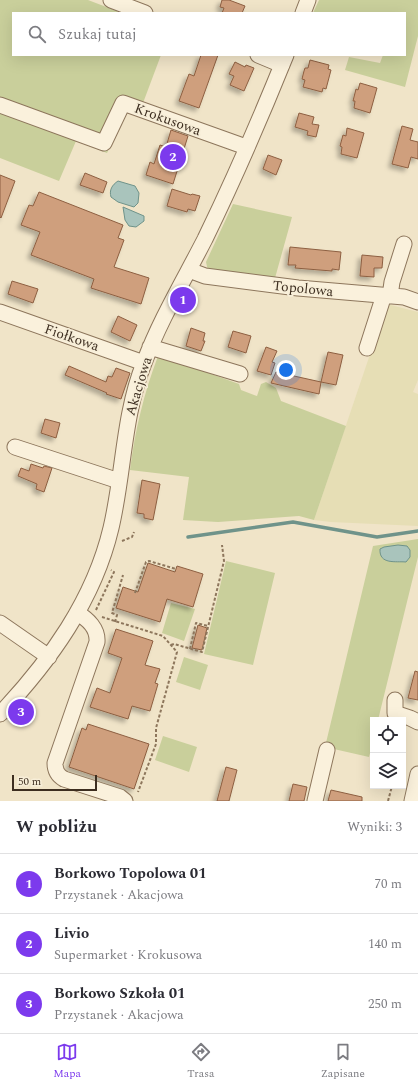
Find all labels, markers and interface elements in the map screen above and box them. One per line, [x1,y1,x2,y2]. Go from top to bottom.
search box [12,12,406,56]
icon: search [26,23,48,45]
text: Szukaj tutaj [58,23,137,46]
street label: Krokusowa [131,98,204,141]
pin: 2 [160,142,186,172]
street label: Topolowa [272,275,334,302]
pin: 1 [170,285,196,315]
street label: Fiołkowa [41,318,102,357]
street label: Akacjowa [120,354,157,418]
your location [276,360,296,380]
pin: 3 [8,697,34,727]
map controls [370,717,406,789]
button: locate [370,717,406,753]
button: layers [370,753,406,789]
scale bar [12,773,97,792]
text: 50 m [18,773,41,790]
text: W pobliżu [16,814,97,840]
text: Wyniki: 3 [347,817,402,837]
text: Borkowo Topolowa 01 [54,862,207,885]
text: 1 [25,874,33,894]
text: 70 m [375,874,402,894]
text: Przystanek · Akacjowa [54,885,184,905]
text: Livio [54,922,89,945]
text: 2 [25,934,33,954]
text: 140 m [368,934,402,954]
text: Supermarket · Krokusowa [54,945,202,965]
text: Borkowo Szkoła 01 [54,982,186,1005]
text: 3 [25,994,33,1014]
text: 250 m [368,994,402,1014]
text: Przystanek · Akacjowa [54,1005,184,1025]
tab: Mapa [53,1041,81,1082]
tab: Trasa [187,1041,214,1082]
tab: Zapisane [321,1041,365,1082]

